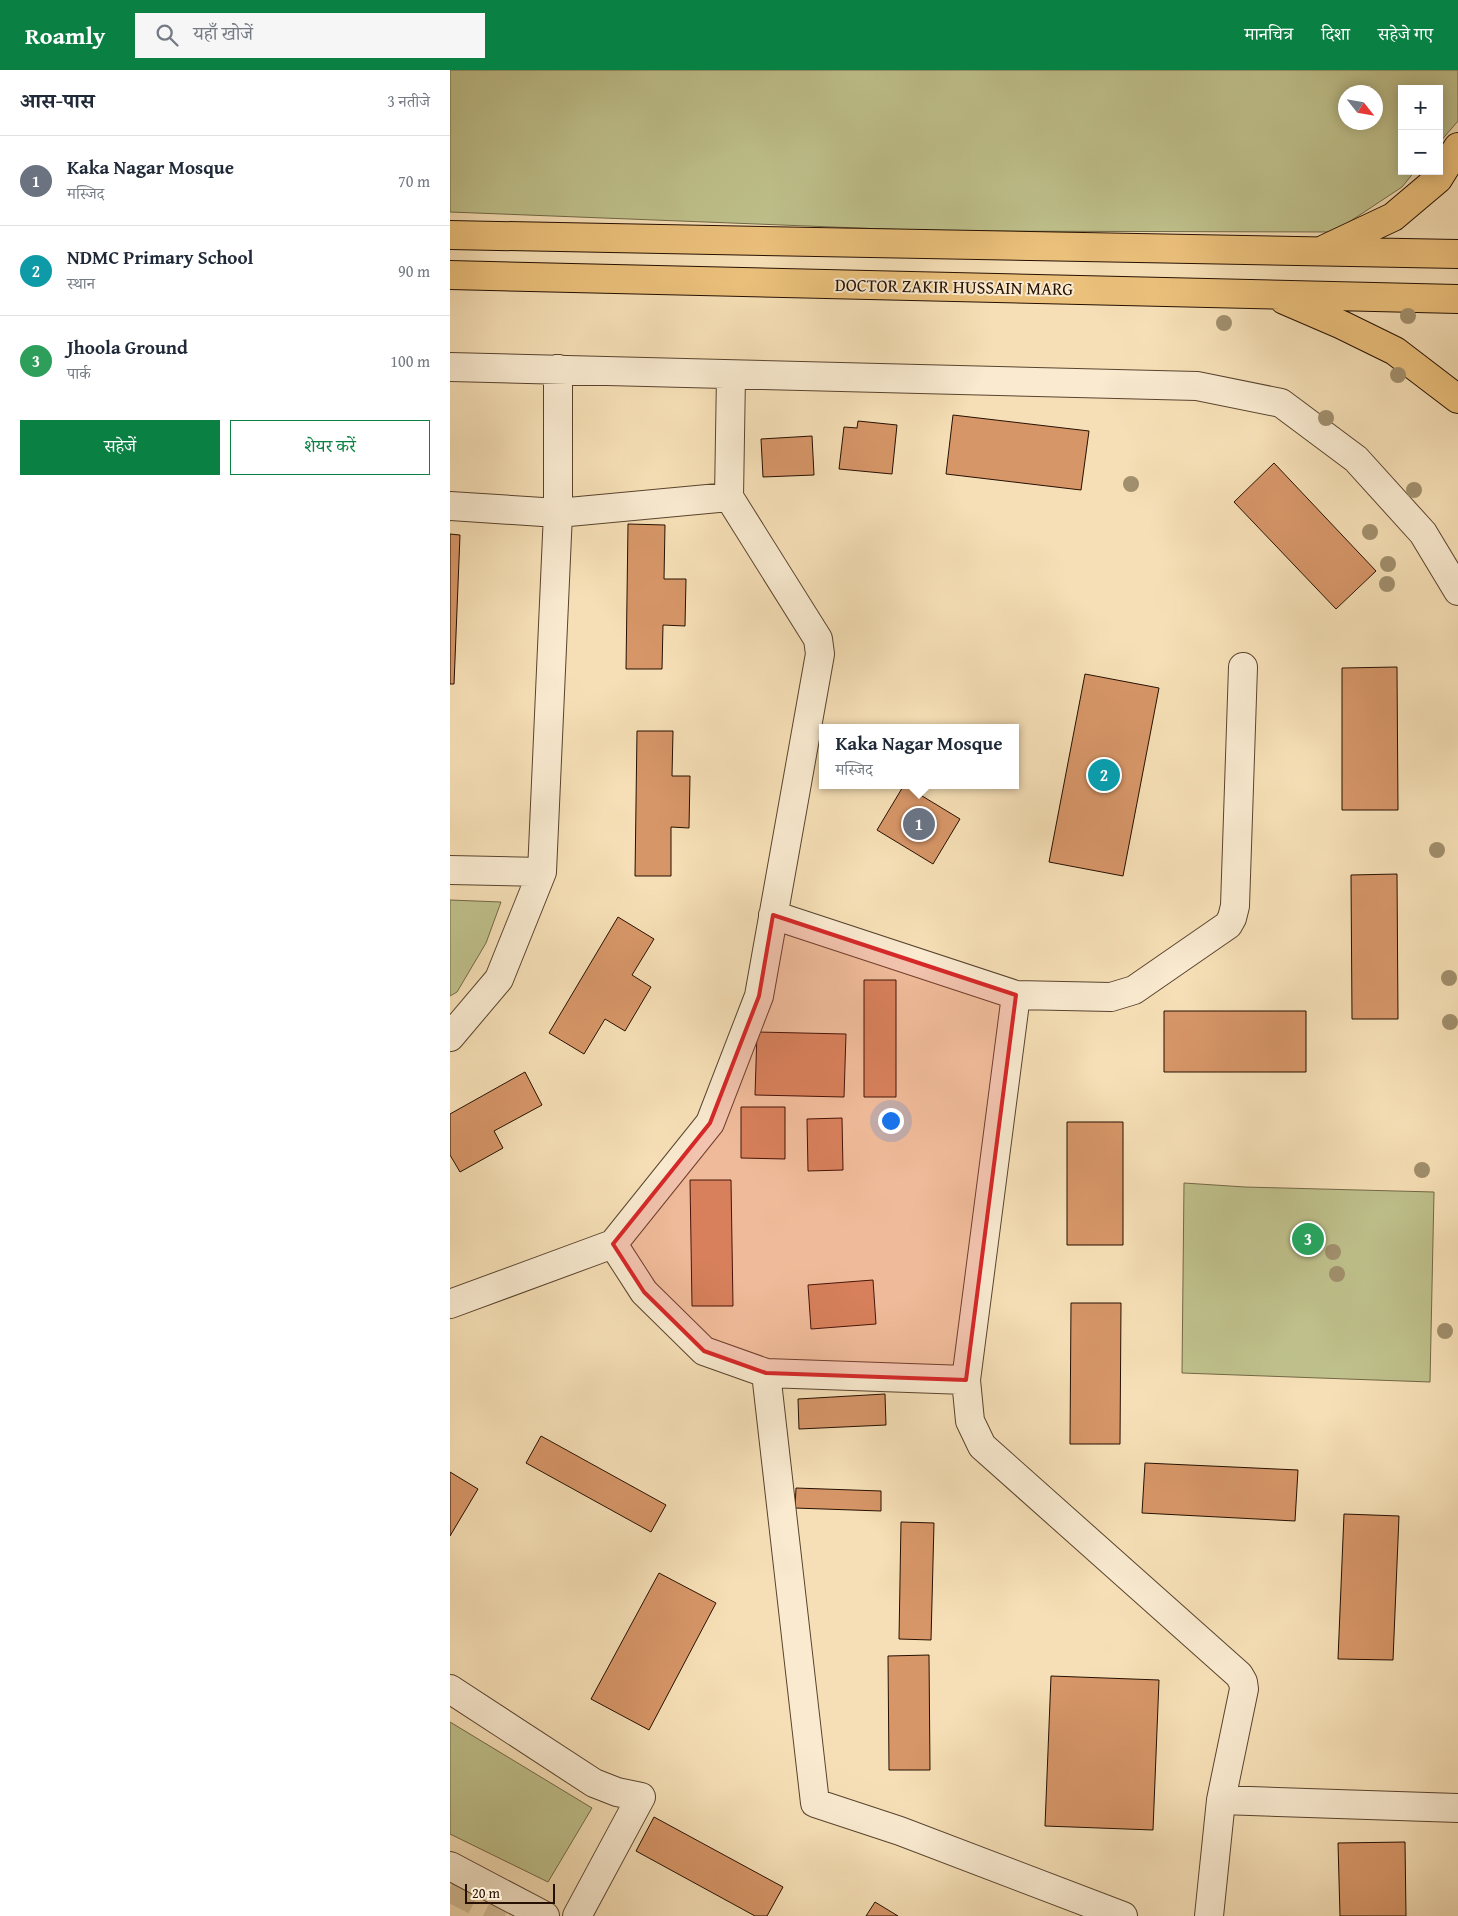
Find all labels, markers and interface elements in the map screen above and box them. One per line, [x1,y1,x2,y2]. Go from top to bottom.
search box [135,13,485,58]
text: Roamly [25,18,105,53]
text: यहाँ खोजें [193,19,253,47]
text: मानचित्र [1244,20,1293,47]
text: दिशा [1321,20,1350,47]
text: सहेजे गए [1378,20,1433,47]
icon: search [153,21,181,49]
text: आस-पास [20,85,94,116]
north arrow [1338,85,1383,130]
map controls [1398,85,1443,175]
button: + [1398,85,1443,130]
text: 3 नतीजे [387,89,430,113]
button: − [1398,130,1443,175]
text: Kaka Nagar Mosque [67,153,234,181]
text: 1 [32,169,40,193]
text: 70 m [398,169,430,193]
text: मस्जिद [67,181,104,205]
text: NDMC Primary School [67,243,253,271]
text: 2 [32,259,40,283]
text: 90 m [398,259,430,283]
text: स्थान [67,271,95,295]
street label: DOCTOR ZAKIR HUSSAIN MARG [835,271,1074,302]
text: Jhoola Ground [67,333,188,361]
text: 3 [32,349,40,373]
text: 100 m [390,349,430,373]
text: पार्क [67,361,91,385]
button: सहेजें [20,420,220,475]
button: शेयर करें [230,420,430,475]
popup [819,724,1019,789]
text: Kaka Nagar Mosque [835,729,1003,757]
pin: 2 [1088,756,1120,794]
text: मस्जिद [835,757,873,781]
pin: 1 [903,805,935,843]
your location [878,1108,904,1134]
pin: 3 [1292,1220,1324,1258]
scale bar [465,1881,555,1904]
text: 20 m [472,1883,500,1903]

